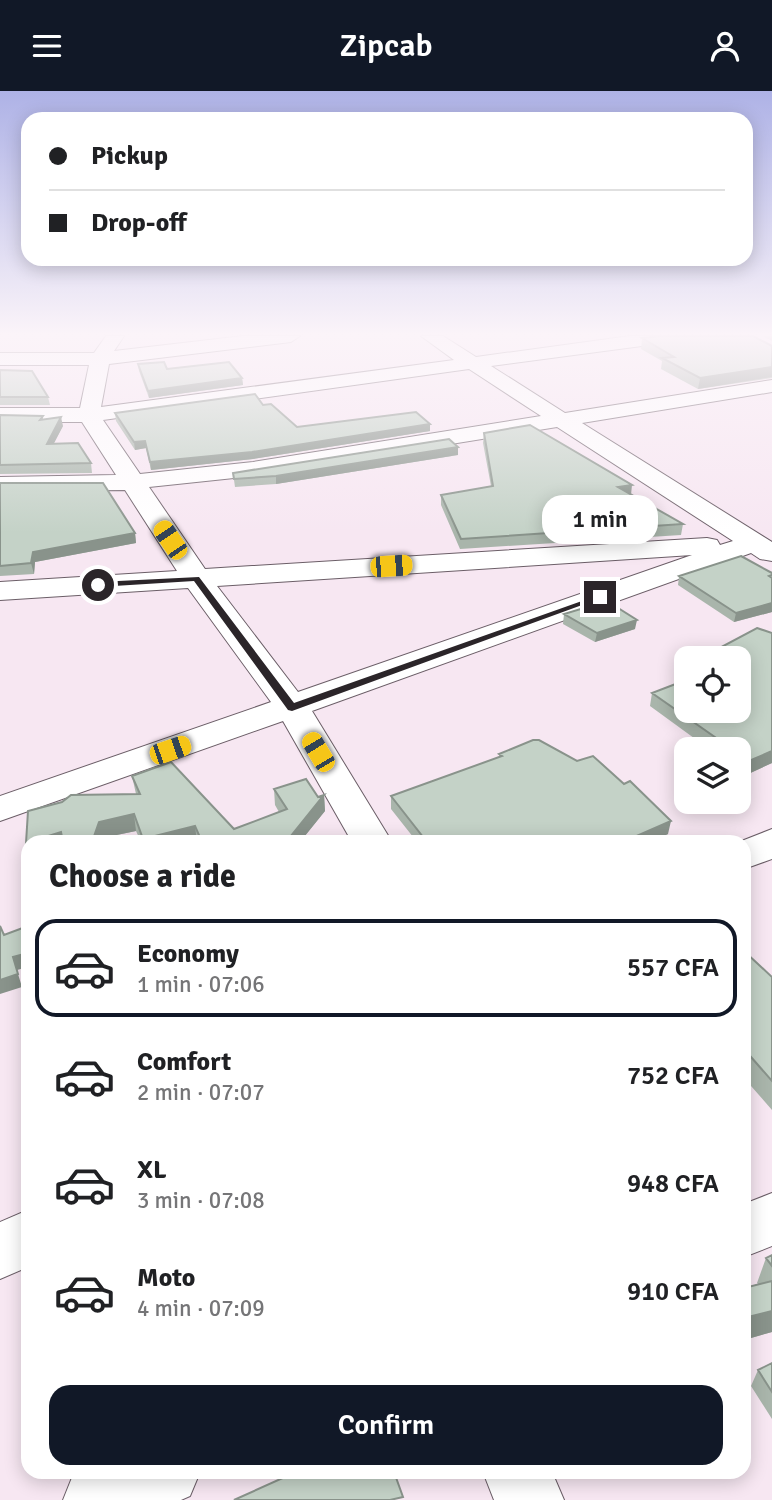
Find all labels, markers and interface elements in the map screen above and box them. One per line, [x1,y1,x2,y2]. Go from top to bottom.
text: Zipcab [340,26,432,65]
icon: menu [28,27,66,65]
icon: person [706,27,744,65]
text: Pickup [91,140,168,172]
text: Drop-off [91,207,187,239]
callout: 1 min [542,496,658,545]
text: 1 min [572,505,628,534]
car [150,517,191,563]
car [370,554,413,578]
route start [82,569,114,601]
route end [584,581,616,613]
map controls [674,646,751,814]
button: locate [674,646,751,723]
car [299,729,338,775]
car [147,733,194,767]
button: layers [674,737,751,814]
text: Choose a ride [49,857,236,896]
icon: car [53,937,116,1000]
text: Economy [137,938,239,970]
text: 557 CFA [627,952,719,984]
text: 1 min · 07:06 [137,970,265,999]
icon: car [53,1045,116,1108]
text: Comfort [137,1046,231,1078]
text: 752 CFA [627,1060,719,1092]
text: 2 min · 07:07 [137,1078,265,1107]
icon: car [53,1153,116,1216]
text: XL [137,1154,167,1186]
text: 948 CFA [627,1168,719,1200]
text: 3 min · 07:08 [137,1186,265,1215]
icon: car [53,1261,116,1324]
text: Moto [137,1262,195,1294]
text: 910 CFA [627,1276,719,1308]
text: 4 min · 07:09 [137,1294,265,1323]
button: Confirm [49,1385,723,1465]

